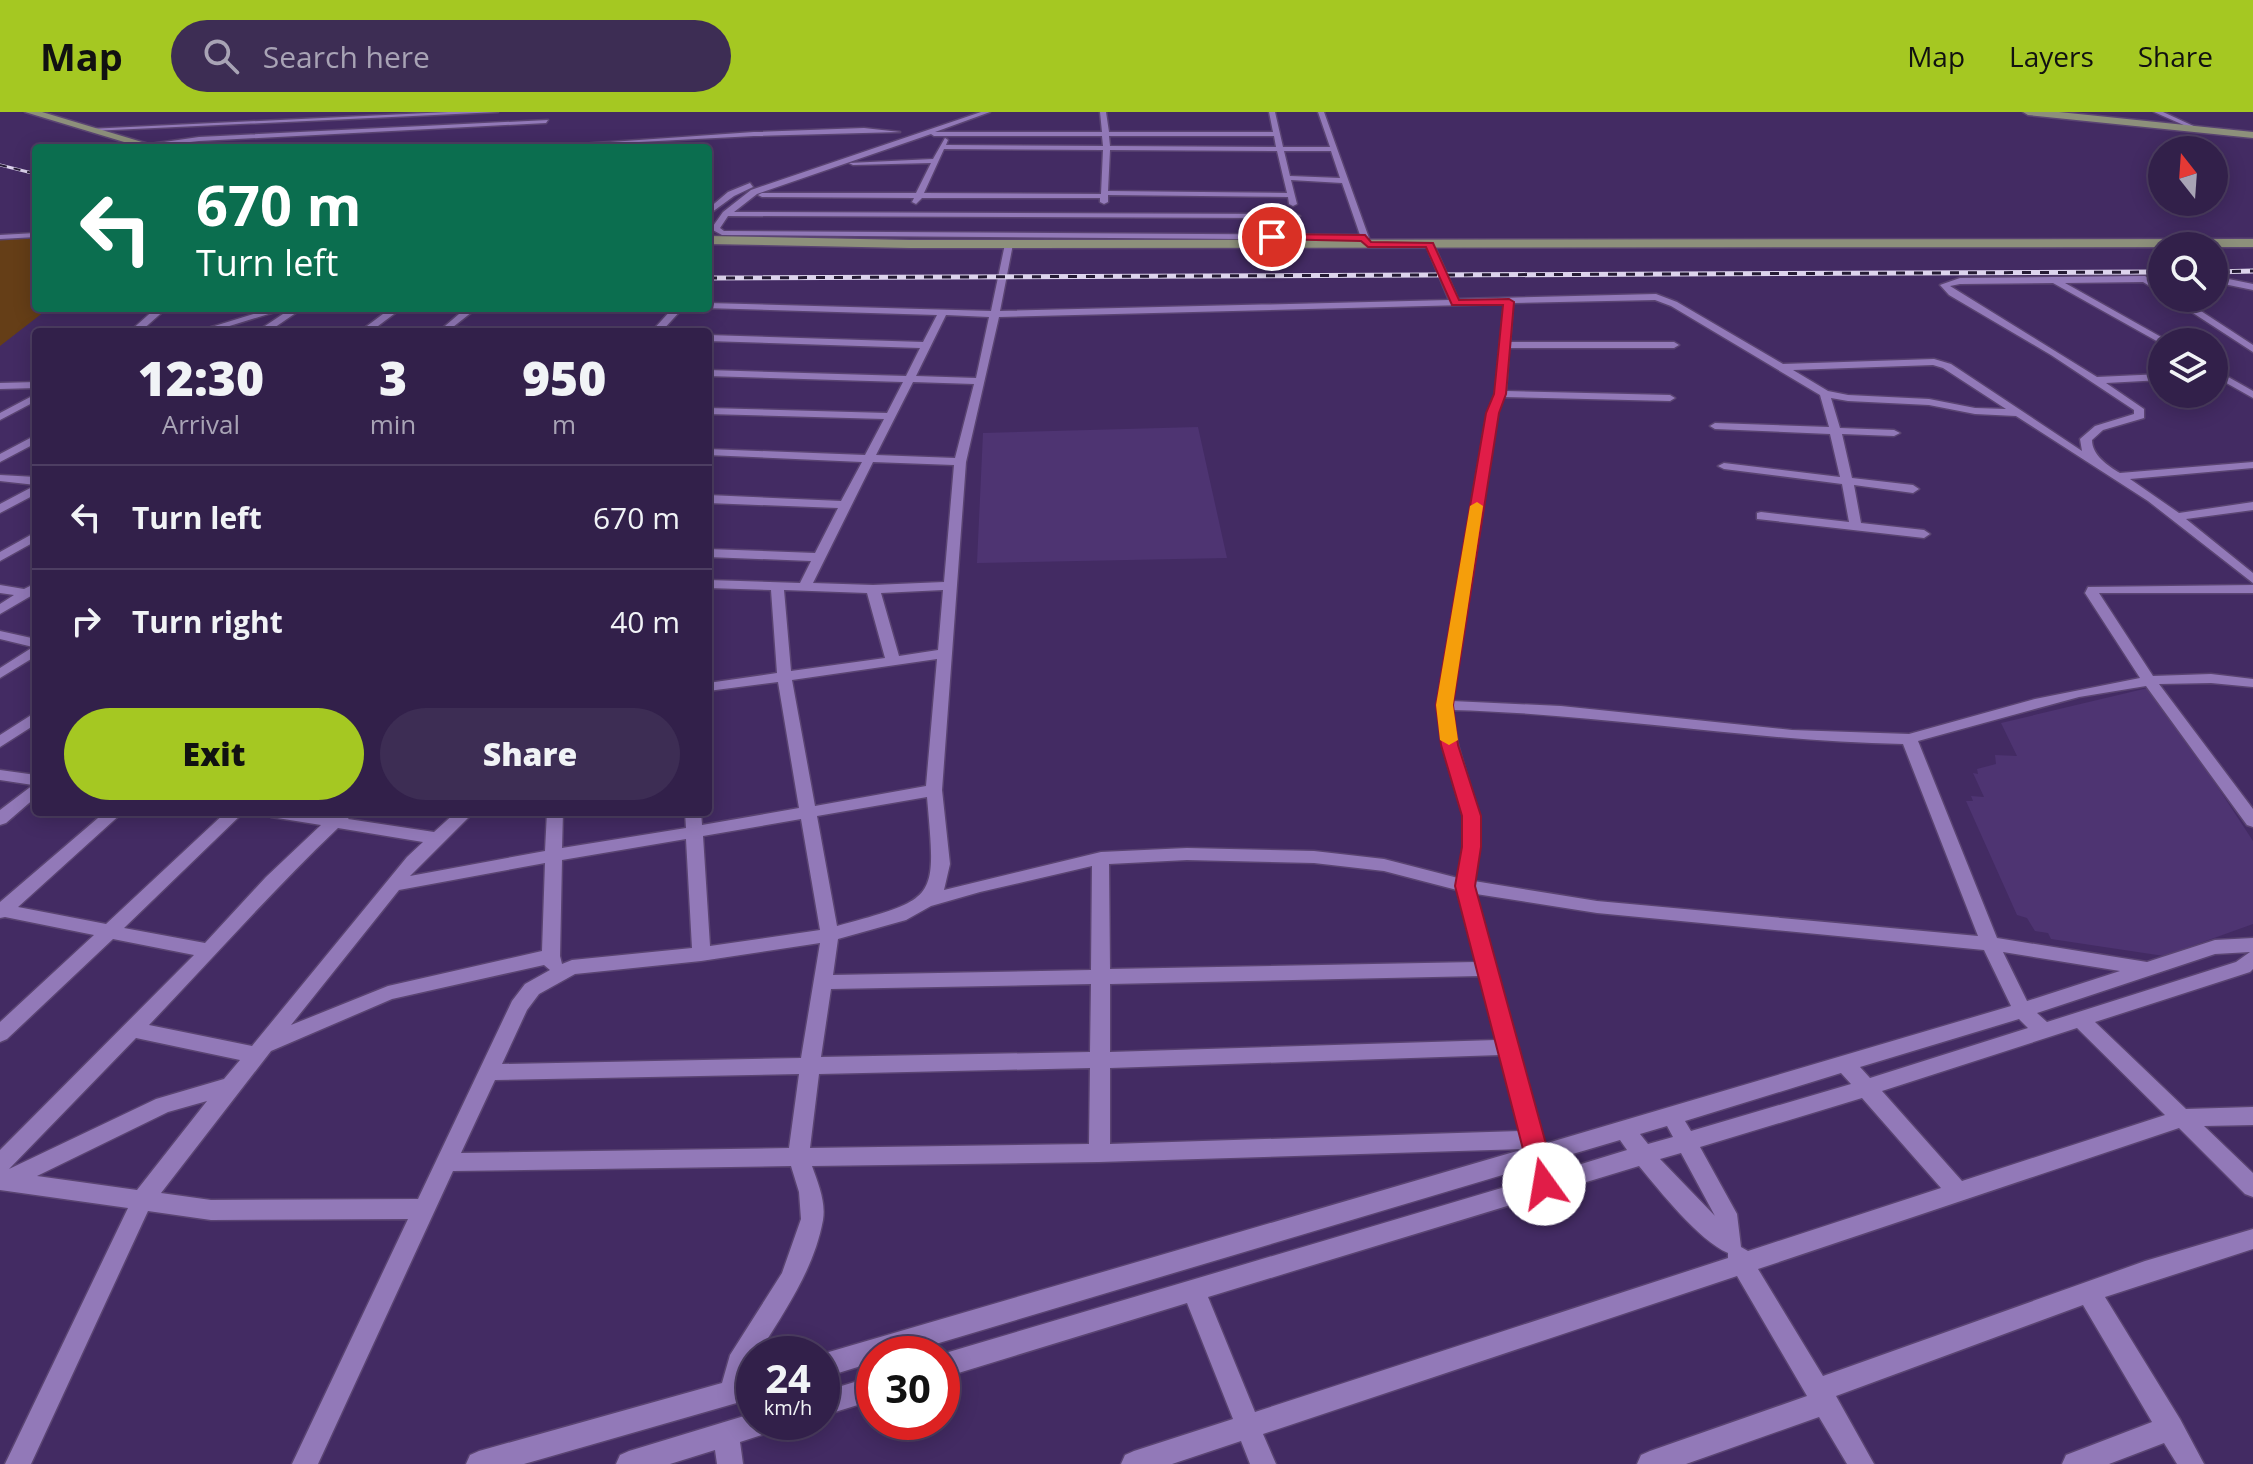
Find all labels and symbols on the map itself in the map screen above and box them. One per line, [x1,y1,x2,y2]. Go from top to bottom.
north arrow [2148,136,2228,216]
pin [1238,203,1306,271]
position arrow [1502,1142,1586,1226]
speed limit sign: 30 [856,1336,960,1440]

